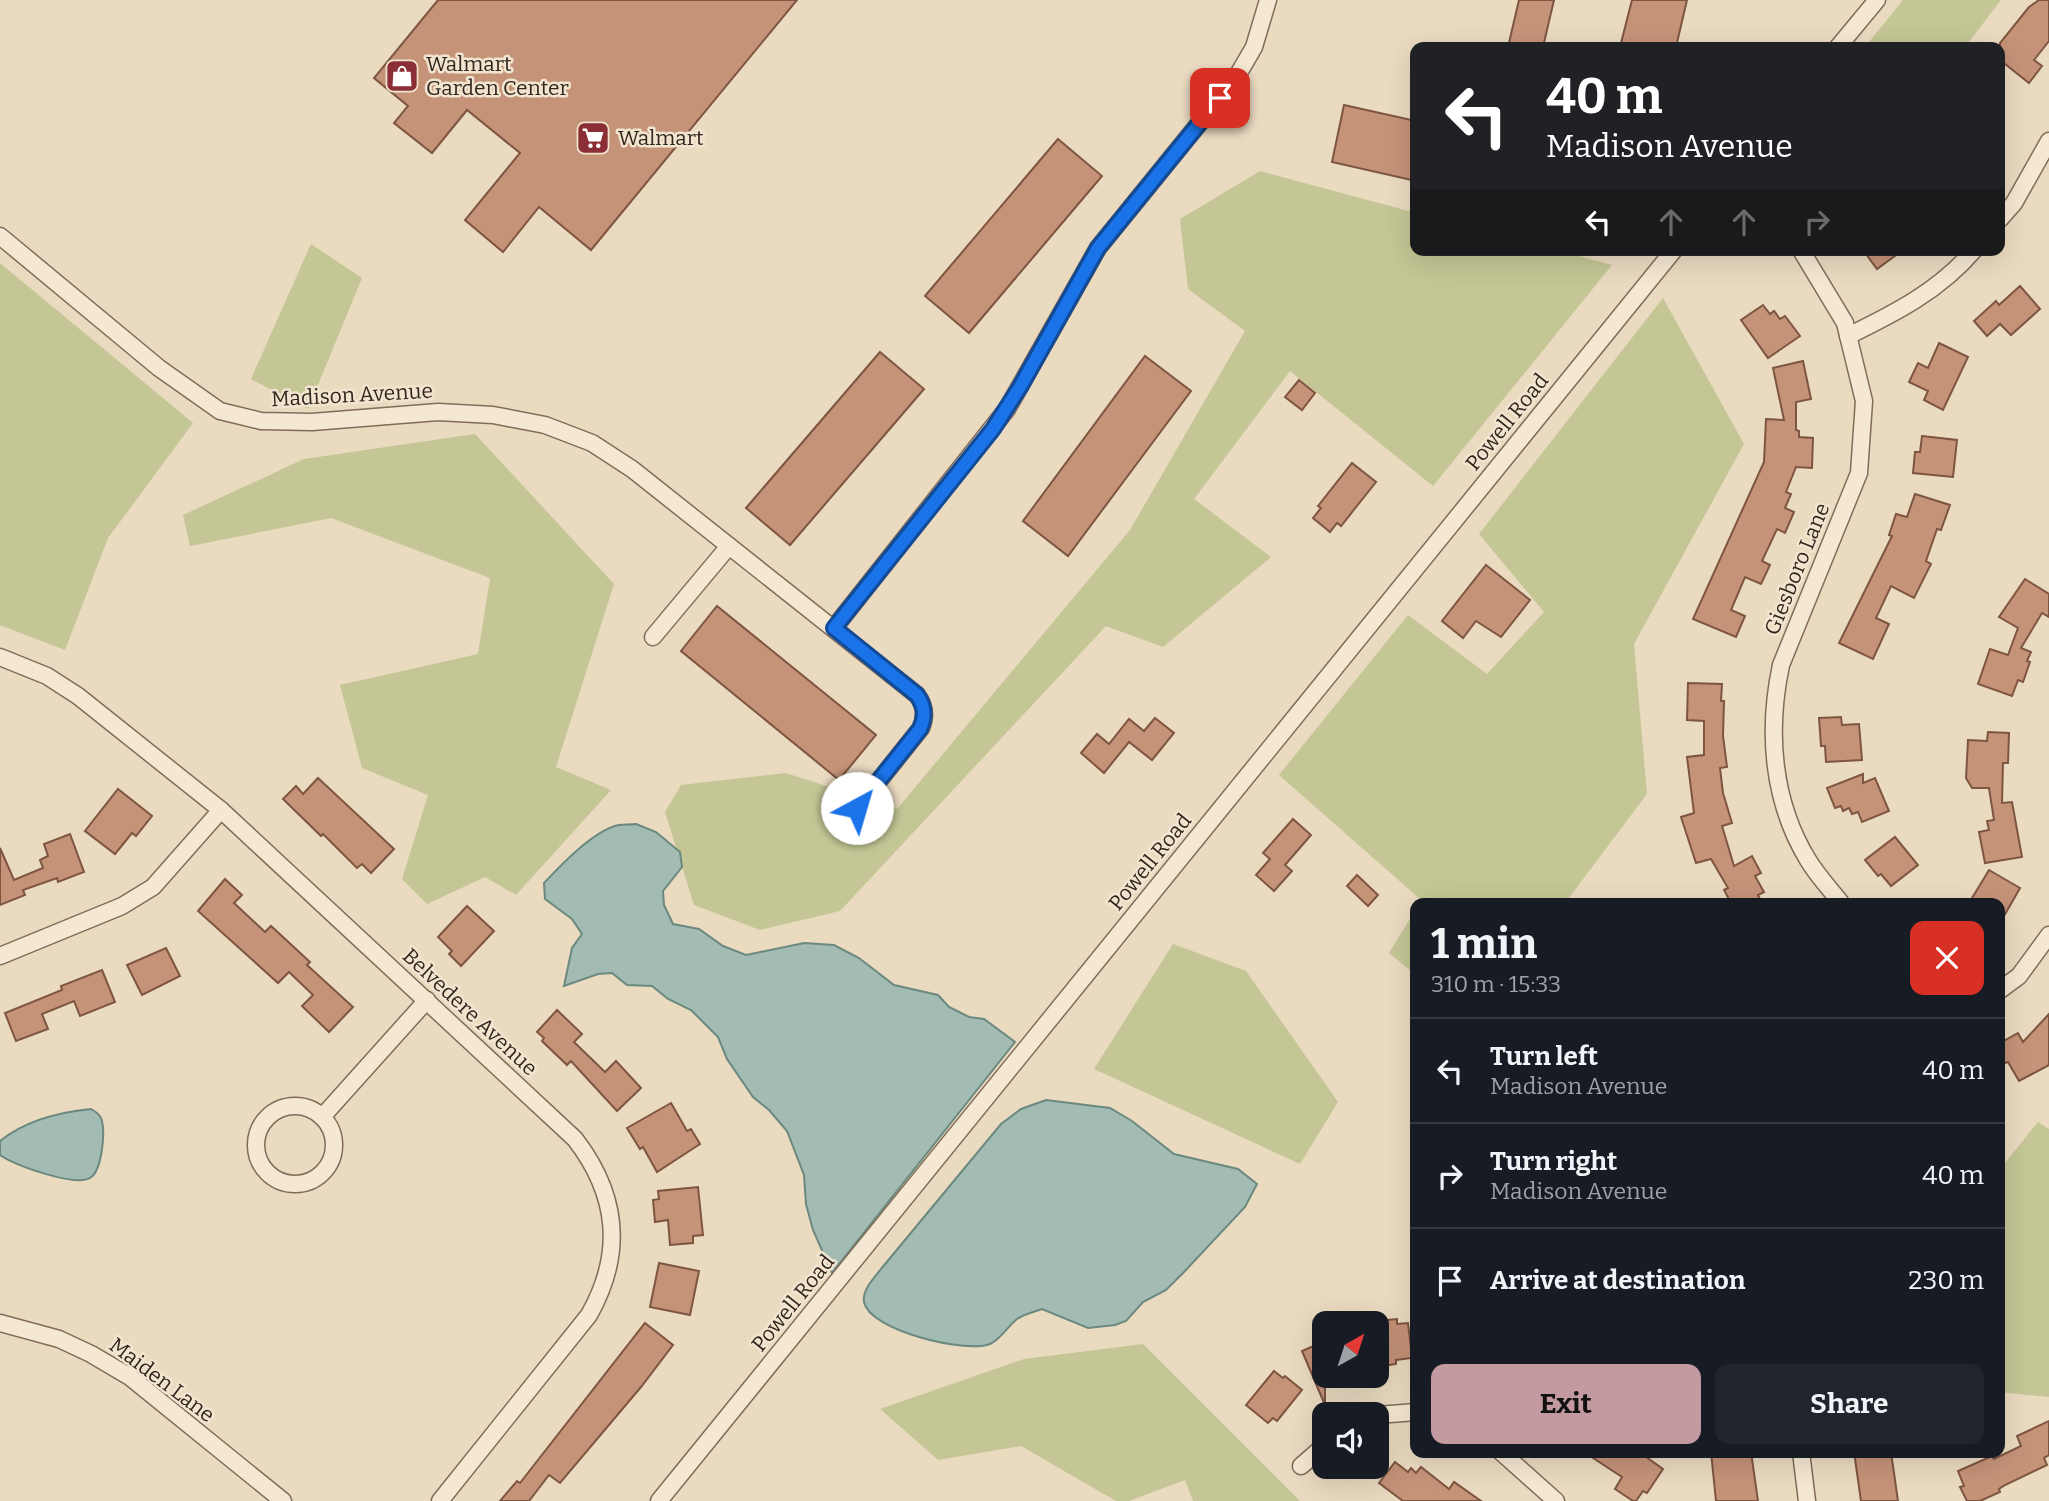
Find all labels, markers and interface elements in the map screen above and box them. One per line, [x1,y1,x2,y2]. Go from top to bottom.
place label: Walmart Garden Center [426,51,569,101]
shop icon: Walmart Garden Center [383,57,421,95]
text: 40 m [1546,67,1663,126]
pin [1190,68,1250,128]
icon: left [1431,70,1522,161]
icon: arrive [1201,79,1239,117]
supermarket icon: Walmart [574,119,612,157]
place label: Walmart [618,125,704,151]
text: Madison Avenue [1546,127,1793,165]
icon: left [1579,203,1617,241]
icon: ahead [1652,203,1690,241]
icon: ahead [1725,203,1763,241]
icon: right [1798,203,1836,241]
street label: Powell Road [1460,368,1554,476]
street label: Madison Avenue [270,378,434,412]
street label: Giesboro Lane [1759,499,1835,639]
position arrow [820,771,894,845]
street label: Powell Road [1103,808,1197,916]
text: 1 min [1431,919,1537,969]
button: close [1910,921,1984,995]
street label: Belvedere Avenue [397,943,543,1081]
text: 310 m · 15:33 [1431,970,1561,998]
text: Turn left [1490,1041,1598,1072]
icon: left [1431,1052,1469,1090]
text: 40 m [1922,1055,1984,1086]
text: Madison Avenue [1490,1072,1667,1100]
text: Turn right [1490,1146,1617,1177]
icon: right [1431,1157,1469,1195]
text: 40 m [1922,1160,1984,1191]
text: Madison Avenue [1490,1177,1667,1205]
street label: Powell Road [746,1249,840,1357]
icon: arrive [1431,1262,1469,1300]
text: Arrive at destination [1490,1265,1745,1296]
text: 230 m [1908,1265,1984,1296]
north arrow [1312,1311,1390,1388]
map controls [1312,1311,1389,1479]
street label: Maiden Lane [104,1332,220,1428]
button: Exit [1431,1364,1701,1444]
button: Share [1715,1364,1984,1444]
button: sound [1312,1402,1389,1479]

